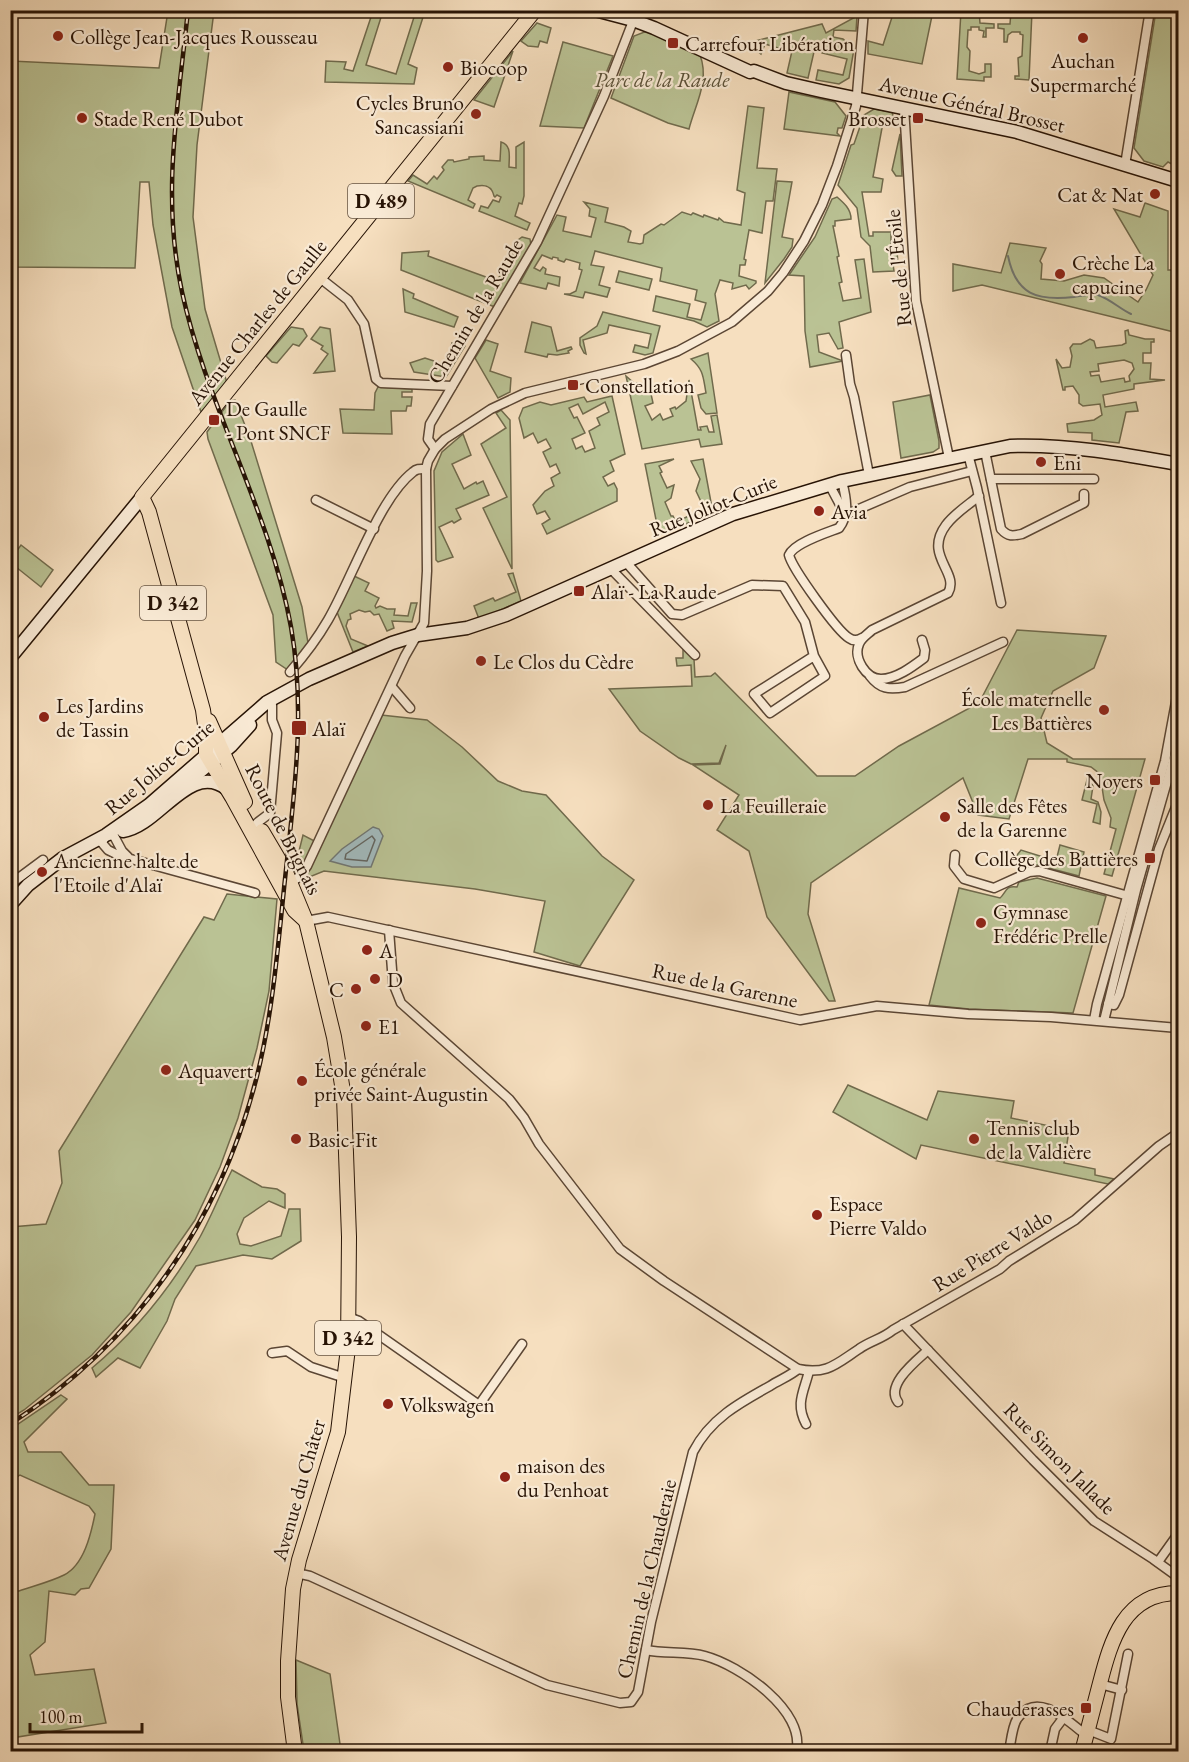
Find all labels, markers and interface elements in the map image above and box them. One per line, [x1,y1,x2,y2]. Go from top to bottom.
place label: Collège Jean-Jacques Rousseau [70,23,318,50]
marker: Collège Jean-Jacques Rousseau [51,29,65,43]
place label: Carrefour Libération [685,30,854,57]
marker: Auchan Supermarché [1076,31,1090,45]
marker: Carrefour Libération [666,36,680,50]
place label: Auchan Supermarché [1030,47,1136,98]
place label: Biocoop [460,54,528,81]
marker: Biocoop [441,60,455,74]
park label: Parc de la Raude [595,66,730,93]
street label: Avenue Général Brosset [877,70,1067,138]
place label: Cycles Bruno Sancassiani [356,89,464,140]
place label: Stade René Dubot [94,105,244,132]
place label: Brosset [848,105,906,131]
marker: Cycles Bruno Sancassiani [469,107,483,121]
marker: Stade René Dubot [75,111,89,125]
marker: Brosset [911,111,925,125]
place label: Cat & Nat [1057,181,1143,208]
road number: D 489 [348,184,414,218]
marker: Cat & Nat [1148,187,1162,201]
street label: Rue de l'Étoile [878,208,918,328]
street label: Avenue Charles de Gaulle [181,234,332,411]
street label: Chemin de la Raude [421,234,529,388]
place label: Crèche La capucine [1072,249,1155,300]
marker: Crèche La capucine [1053,267,1067,281]
place label: Constellation [585,372,695,399]
marker: Constellation [566,378,580,392]
place label: De Gaulle - Pont SNCF [226,395,331,446]
marker: De Gaulle - Pont SNCF [207,413,221,427]
place label: Eni [1053,449,1081,476]
marker: Eni [1034,455,1048,469]
street label: Rue Joliot-Curie [645,467,781,543]
place label: Avia [830,498,867,525]
marker: Avia [812,504,826,518]
place label: Alaï - La Raude [590,578,716,605]
marker: Alaï - La Raude [572,584,586,598]
road number: D 342 [140,586,206,620]
place label: Le Clos du Cèdre [493,648,634,675]
marker: Le Clos du Cèdre [474,654,488,668]
place label: École maternelle Les Battières [961,685,1092,736]
place label: Les Jardins de Tassin [56,692,144,743]
marker: École maternelle Les Battières [1097,703,1111,717]
marker: Les Jardins de Tassin [37,710,51,724]
street label: Rue Joliot-Curie [99,713,219,821]
place label: Alaï [311,715,346,742]
marker: Alaï [290,719,308,737]
street label: Route de Brignais [239,759,329,899]
place label: Noyers [1086,767,1143,794]
marker: Noyers [1148,773,1162,787]
place label: La Feuilleraie [720,792,826,819]
place label: Salle des Fêtes de la Garenne [957,792,1068,843]
marker: La Feuilleraie [701,798,715,812]
marker: Salle des Fêtes de la Garenne [938,810,952,824]
place label: Collège des Battières [974,845,1138,872]
place label: Ancienne halte de l'Etoile d'Alaï [53,847,198,898]
marker: Collège des Battières [1143,851,1157,865]
marker: Ancienne halte de l'Etoile d'Alaï [35,865,49,879]
place label: Gymnase Frédéric Prelle [993,898,1108,949]
marker: Gymnase Frédéric Prelle [974,916,988,930]
place label: A [378,937,394,964]
marker: A [360,943,374,957]
street label: Rue de la Garenne [650,956,800,1014]
place label: D [387,966,403,993]
marker: D [368,972,382,986]
place label: C [329,976,344,1003]
marker: C [349,982,363,996]
place label: E1 [378,1013,400,1040]
marker: E1 [359,1019,373,1033]
place label: École générale privée Saint-Augustin [314,1056,488,1107]
place label: Aquavert [177,1057,253,1084]
marker: Aquavert [159,1063,173,1077]
marker: École générale privée Saint-Augustin [295,1074,309,1088]
place label: Tennis club de la Valdière [986,1114,1091,1165]
place label: Basic-Fit [308,1126,378,1153]
marker: Basic-Fit [289,1132,303,1146]
marker: Tennis club de la Valdière [967,1132,981,1146]
place label: Espace Pierre Valdo [829,1190,927,1241]
street label: Rue Pierre Valdo [927,1202,1057,1298]
marker: Espace Pierre Valdo [810,1208,824,1222]
road number: D 342 [315,1321,381,1355]
place label: Volkswagen [400,1391,495,1418]
street label: Rue Simon Jallade [998,1396,1122,1520]
marker: Volkswagen [381,1397,395,1411]
street label: Avenue du Châter [265,1416,331,1565]
place label: maison des du Penhoat [517,1452,609,1503]
marker: maison des du Penhoat [498,1470,512,1484]
street label: Chemin de la Chauderaie [610,1477,682,1681]
place label: Chauderasses [966,1695,1074,1722]
scale bar [30,1696,142,1734]
marker: Chauderasses [1079,1701,1093,1715]
text: 100 m [39,1705,83,1728]

